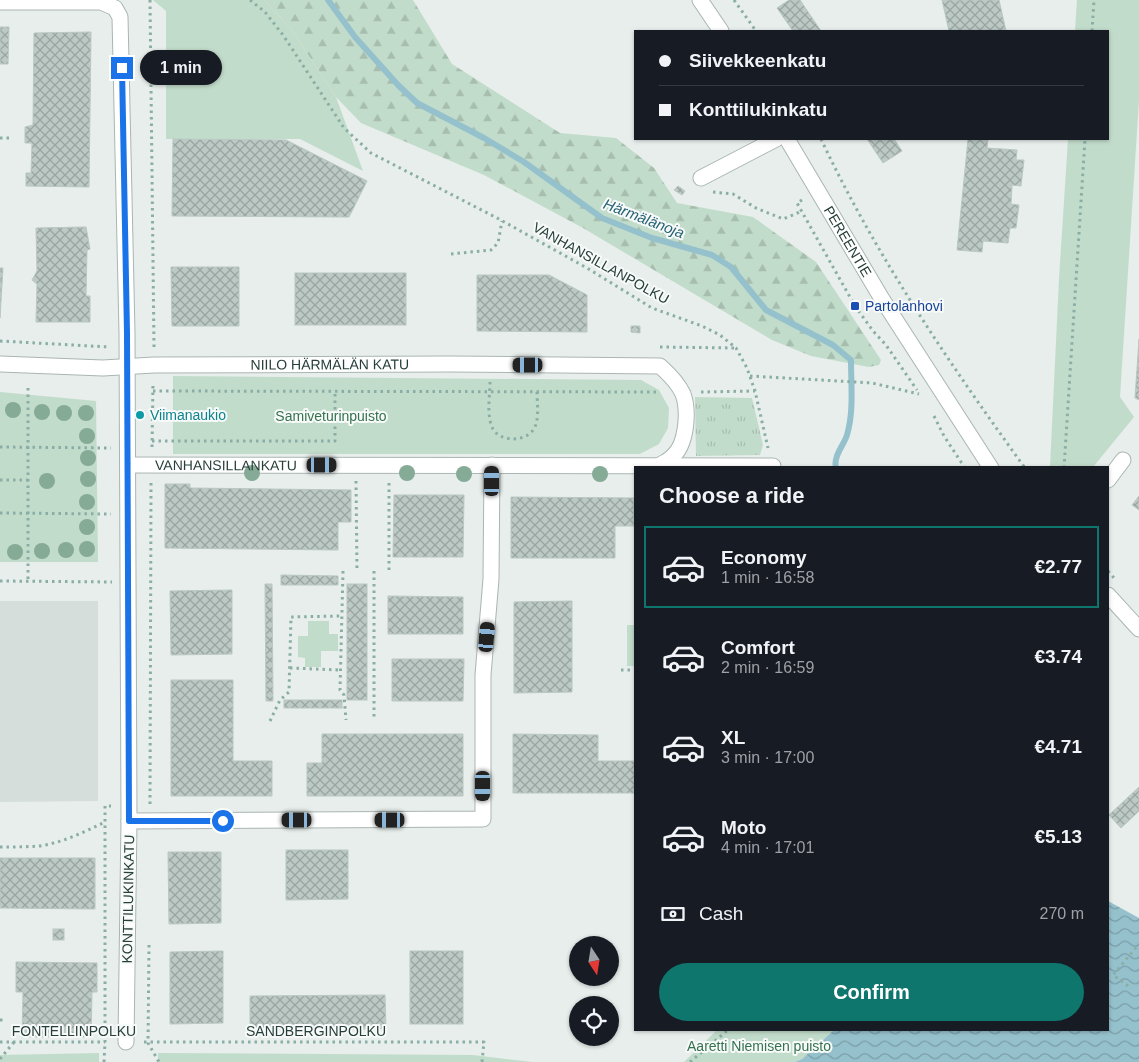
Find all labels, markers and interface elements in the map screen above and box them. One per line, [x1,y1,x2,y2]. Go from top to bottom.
callout: 1 min [140,50,222,86]
text: Siivekkeenkatu [689,50,826,71]
route end [111,57,133,79]
text: 1 min [160,59,202,76]
text: Konttilukinkatu [689,99,827,120]
water label: Härmälänoja [601,195,687,241]
street label: PEREENTIE [821,203,875,280]
street label: VANHANSILLANPOLKU [530,219,672,307]
place label: Partolanhovi [865,298,943,314]
marker: Partolanhovi [849,300,861,312]
street label: NIILO HÄRMÄLÄN KATU [251,356,409,373]
car [513,358,543,373]
place label: Viimanaukio [150,407,226,423]
park label: Samiveturinpuisto [275,408,387,424]
marker: Viimanaukio [134,409,146,421]
street label: VANHANSILLANKATU [155,457,297,473]
car [307,458,337,473]
car [484,466,499,496]
text: Choose a ride [659,483,804,508]
icon: car [661,545,706,590]
text: Economy [721,547,807,568]
text: €2.77 [1034,556,1082,577]
text: 1 min · 16:58 [721,569,814,586]
car [478,621,495,653]
icon: car [661,635,706,680]
text: Comfort [721,637,795,658]
text: €3.74 [1034,646,1082,667]
text: 2 min · 16:59 [721,659,814,676]
icon: car [661,725,706,770]
text: XL [721,727,745,748]
text: €4.71 [1034,736,1082,757]
text: 3 min · 17:00 [721,749,814,766]
car [475,771,490,801]
route start [212,810,234,832]
car [282,813,312,828]
car [375,813,405,828]
icon: car [661,815,706,860]
text: Moto [721,817,766,838]
text: €5.13 [1034,826,1082,847]
street label: KONTTILUKINKATU [119,834,137,964]
text: 4 min · 17:01 [721,839,814,856]
icon: cash [659,900,687,928]
text: Cash [699,903,743,924]
text: 270 m [1040,905,1084,922]
north arrow [569,936,619,986]
map controls [569,936,619,1046]
button: Confirm [659,963,1084,1021]
button: locate [569,996,619,1046]
street label: FONTELLINPOLKU [12,1023,136,1039]
street label: SANDBERGINPOLKU [246,1023,386,1039]
park label: Aaretti Niemisen puisto [687,1038,831,1054]

